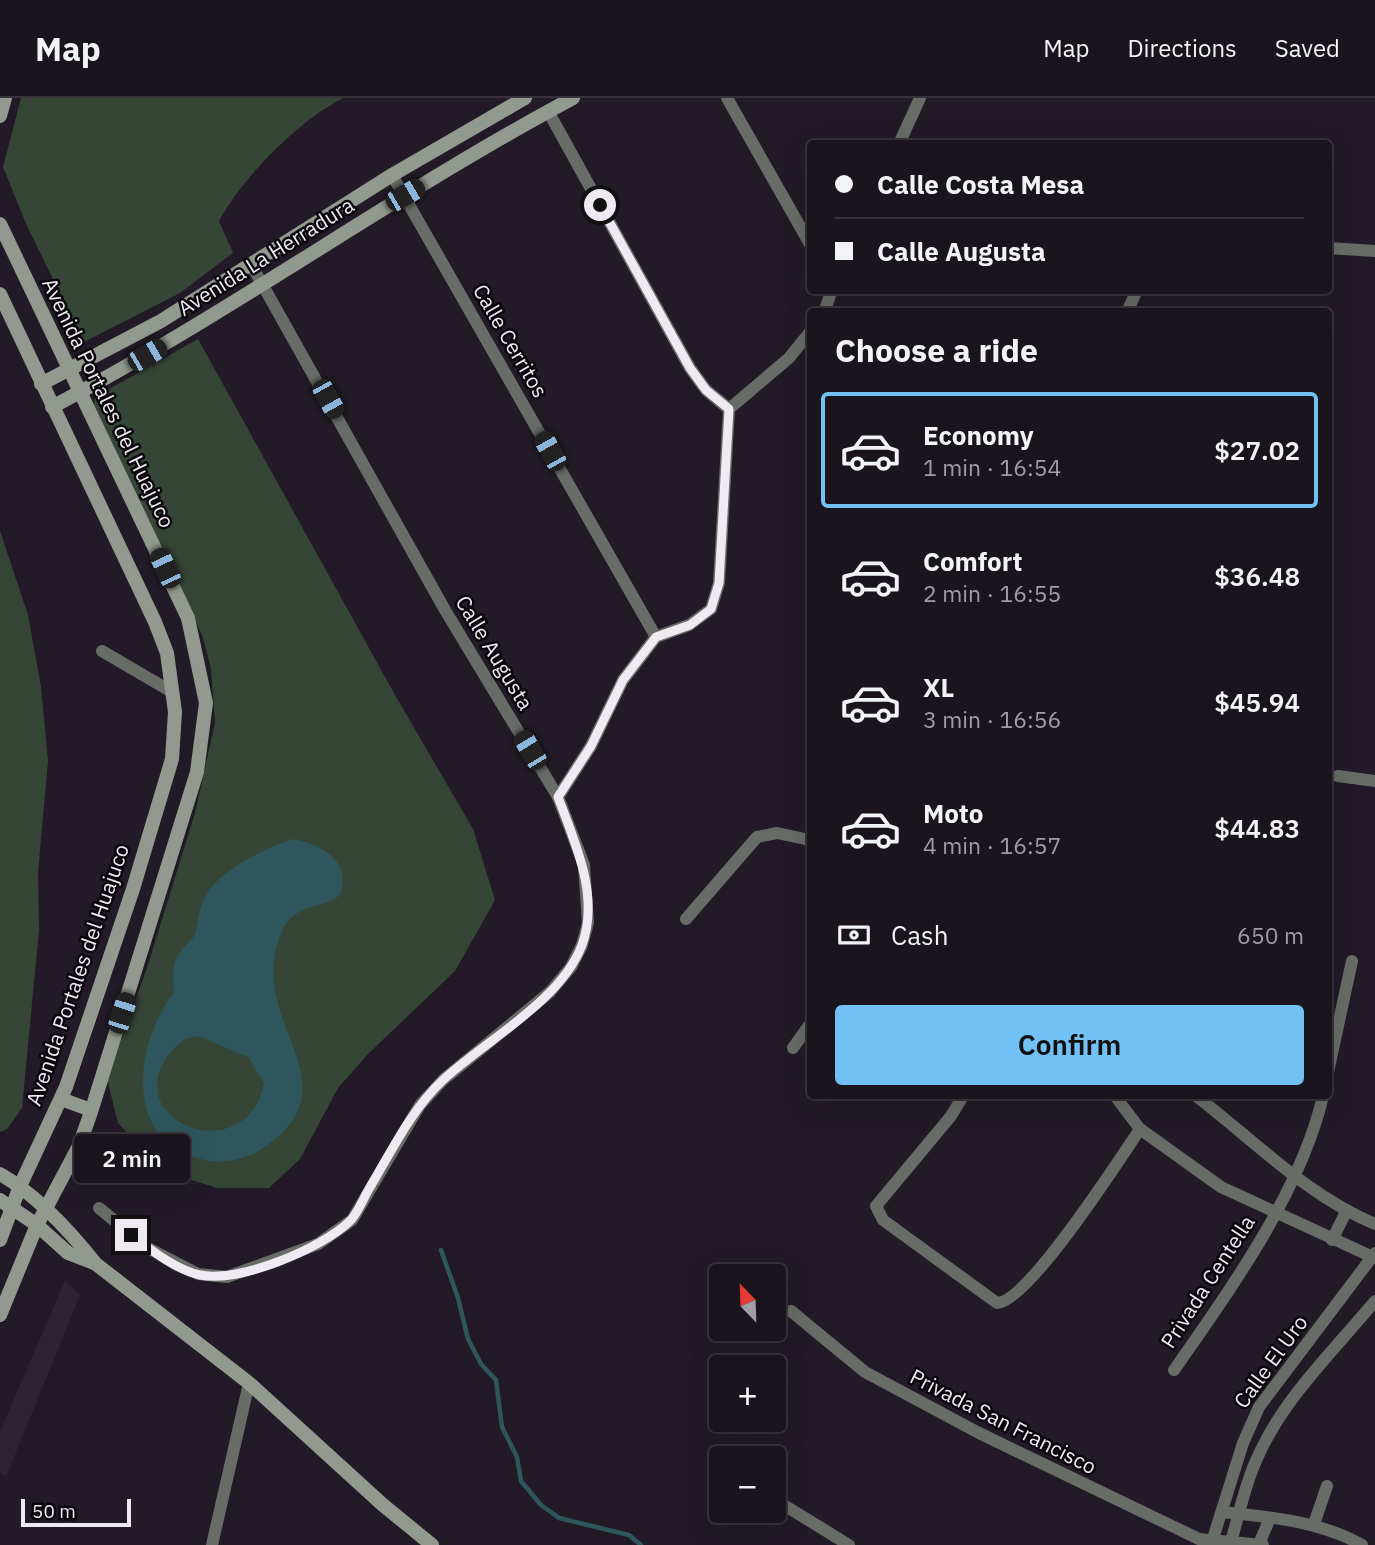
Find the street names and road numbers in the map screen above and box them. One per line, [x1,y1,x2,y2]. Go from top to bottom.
street label: Avenida La Herradura [172,191,359,322]
street label: Avenida Portales del Huajuco [36,273,182,532]
street label: Calle Cerritos [467,279,555,402]
street label: Calle Augusta [450,590,540,715]
street label: Avenida Portales del Huajuco [19,840,135,1109]
street label: Privada Centella [1154,1210,1261,1353]
street label: Calle El Uro [1227,1309,1313,1414]
street label: Privada San Francisco [905,1362,1101,1480]

